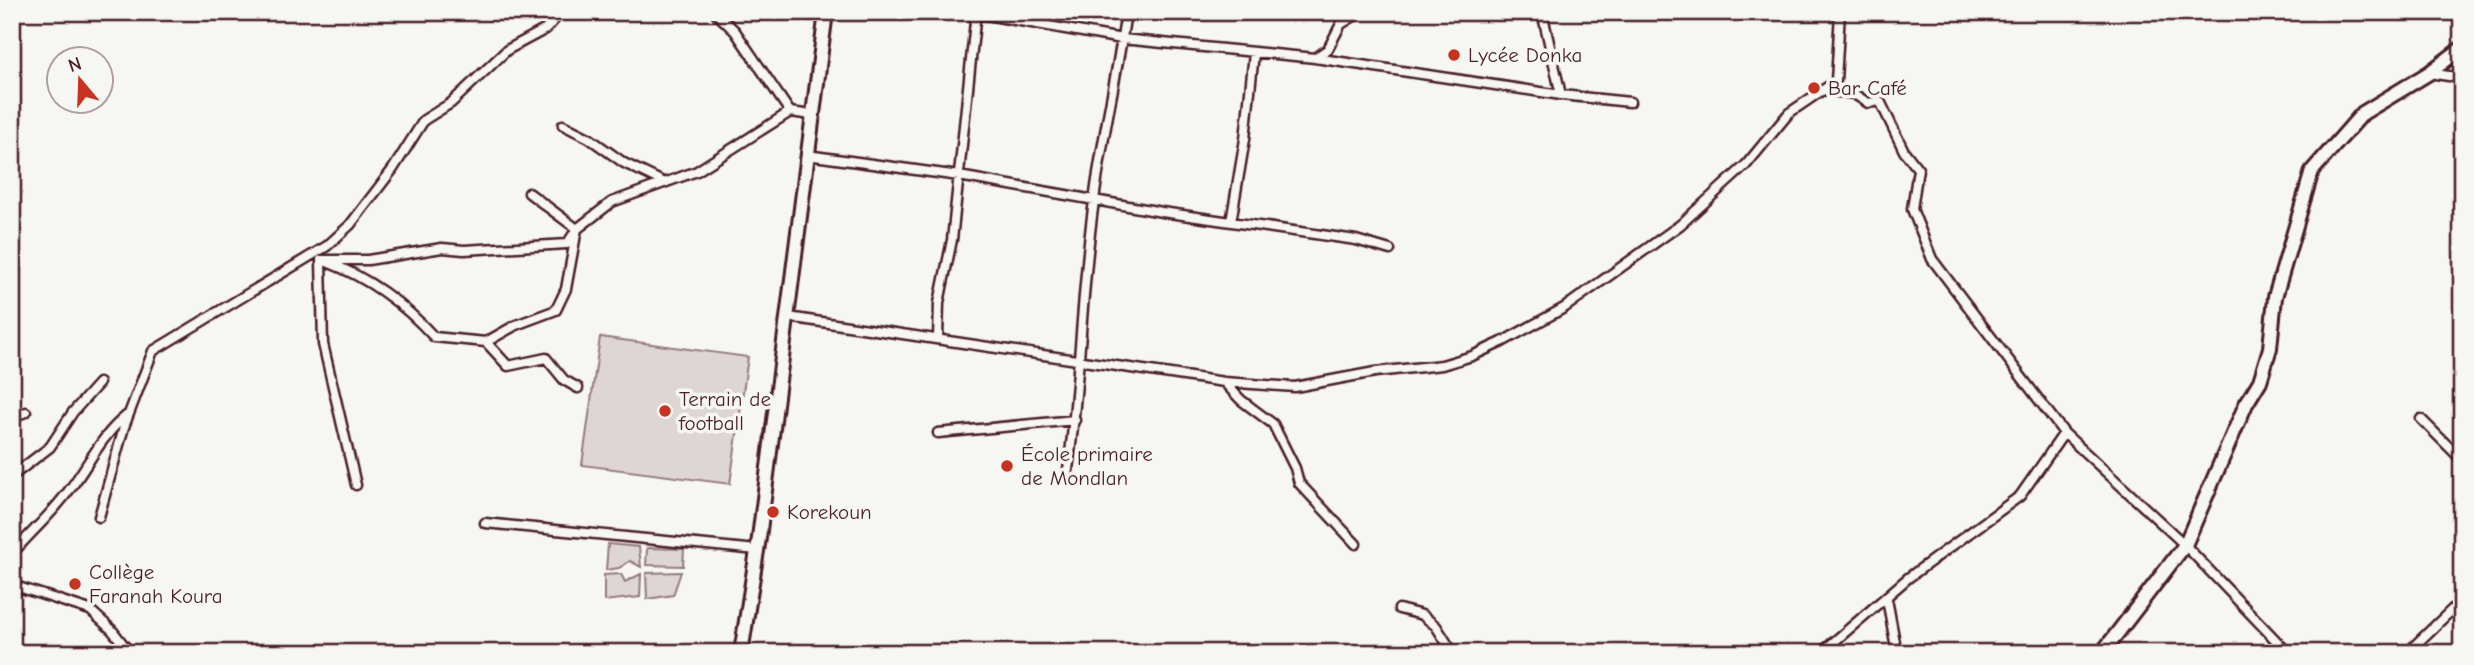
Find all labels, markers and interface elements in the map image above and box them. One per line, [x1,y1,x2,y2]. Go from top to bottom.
place label: Lycée Donka [1468,43,1582,67]
north arrow [46,46,116,116]
marker: Lycée Donka [1446,47,1462,63]
text: N [65,52,84,77]
place label: Bar Café [1828,76,1907,100]
marker: Bar Café [1806,80,1822,96]
place label: Terrain de football [678,387,771,435]
marker: Terrain de football [657,403,673,419]
place label: École primaire de Mondlan [1021,442,1153,490]
marker: École primaire de Mondlan [999,458,1015,474]
place label: Korekoun [787,500,872,524]
marker: Korekoun [765,504,781,520]
place label: Collège Faranah Koura [89,560,223,608]
marker: Collège Faranah Koura [67,576,83,592]

